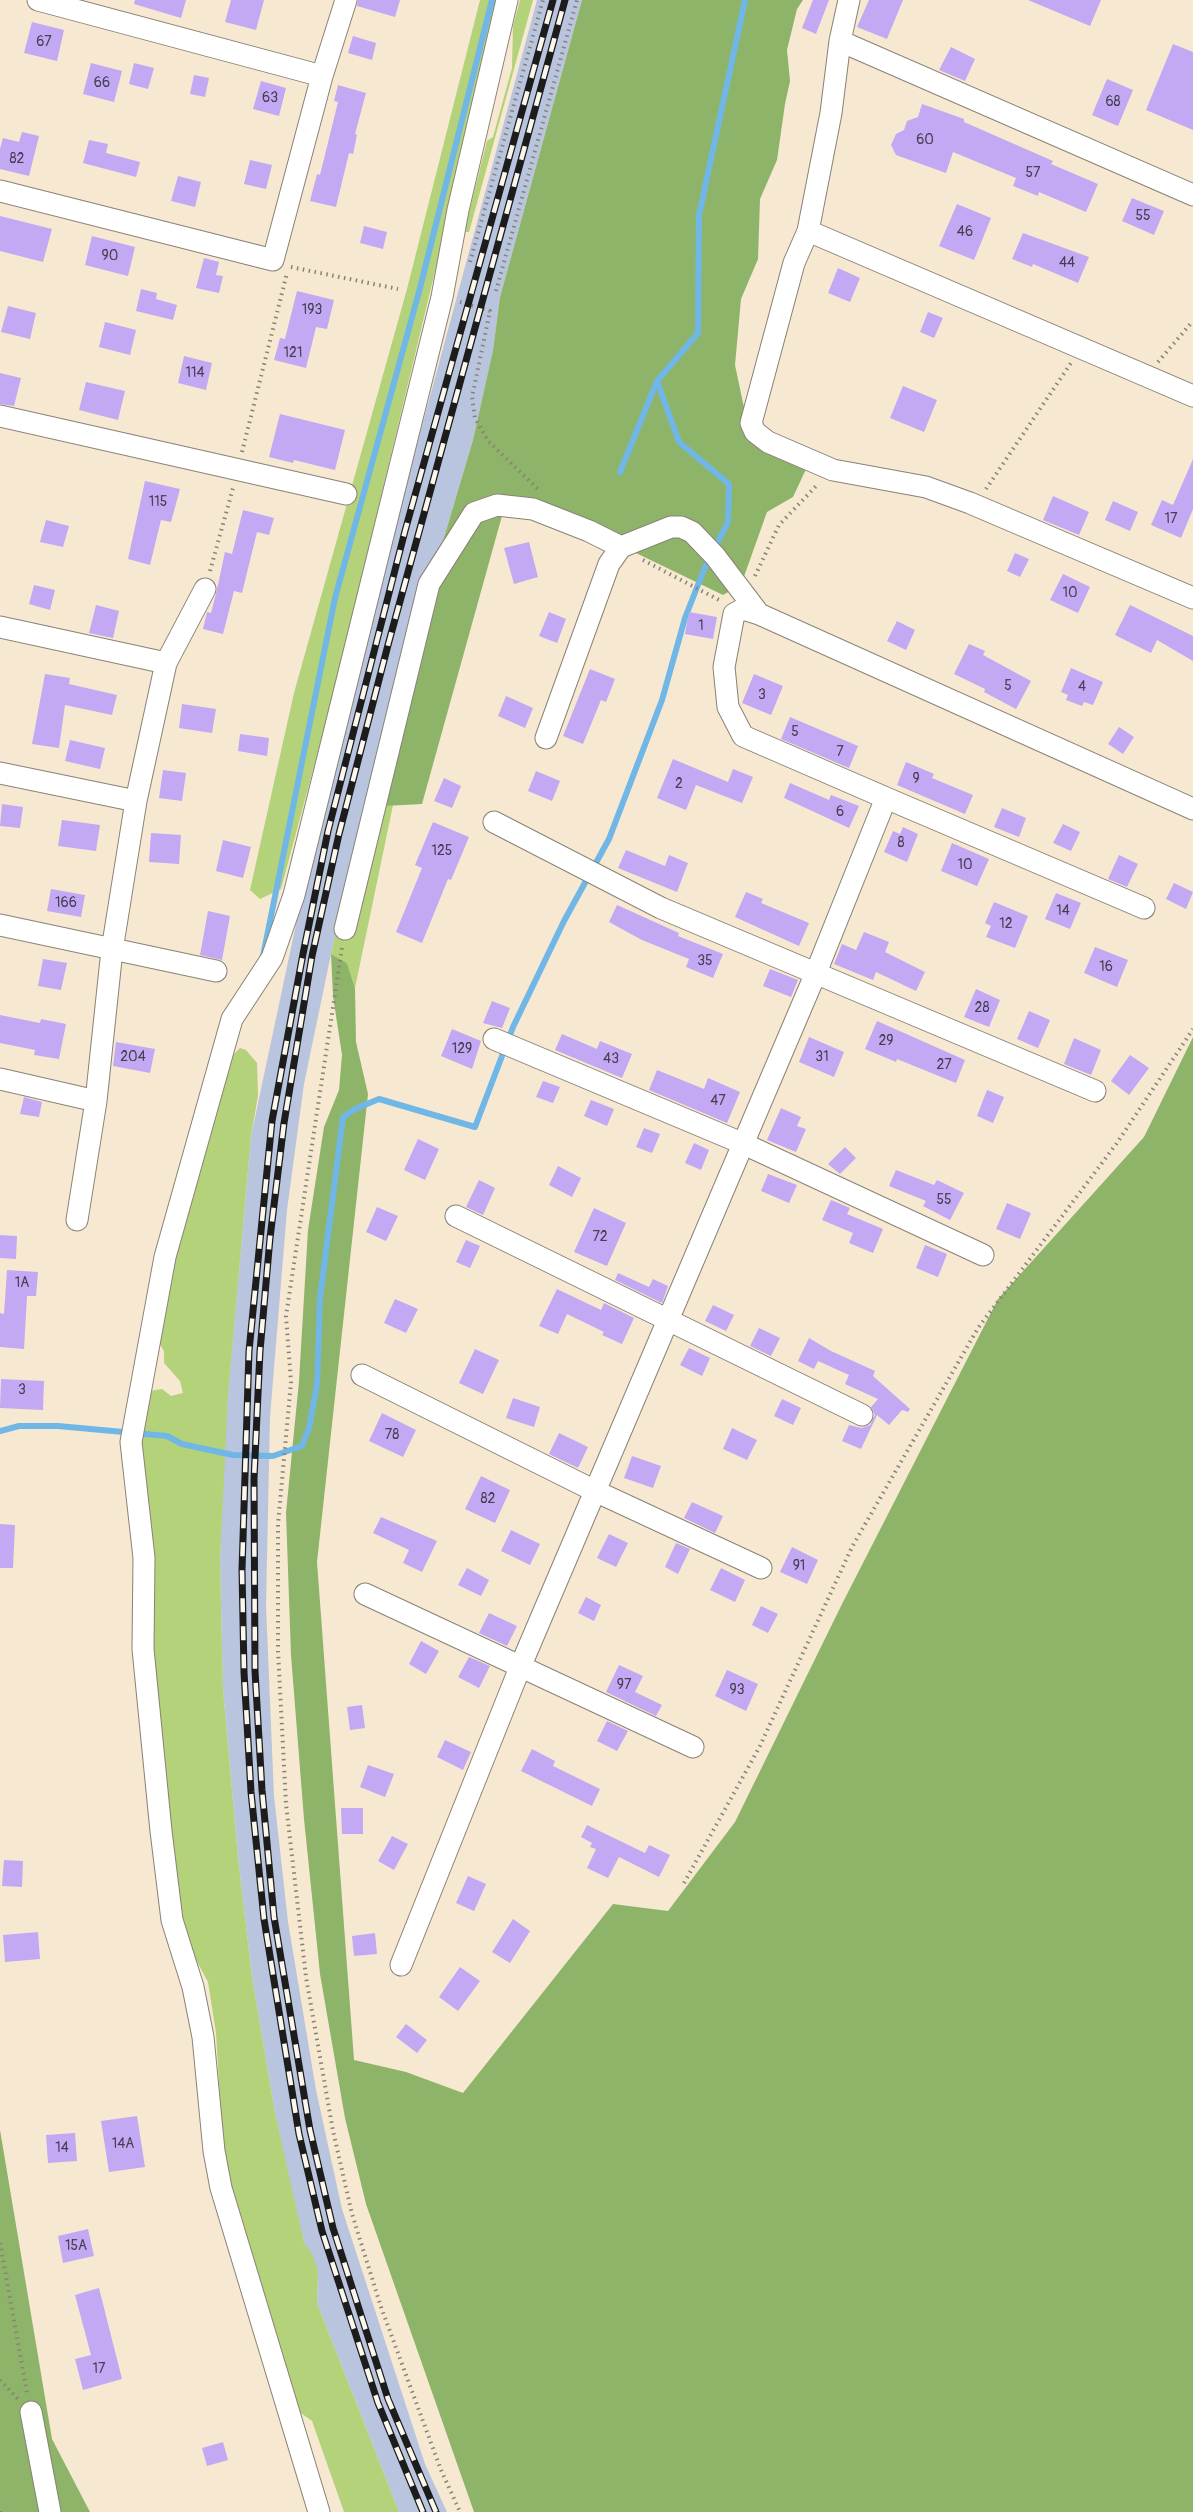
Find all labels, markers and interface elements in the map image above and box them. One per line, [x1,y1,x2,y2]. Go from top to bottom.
house number: 67 [36,34,52,50]
house number: 66 [94,75,110,91]
house number: 63 [262,90,278,106]
house number: 68 [1105,94,1121,110]
house number: 60 [916,132,934,148]
house number: 82 [10,151,24,167]
house number: 57 [1026,165,1040,181]
house number: 55 [1135,208,1151,224]
house number: 46 [957,224,973,240]
house number: 90 [102,248,118,264]
house number: 44 [1059,255,1075,271]
house number: 193 [302,302,322,318]
house number: 121 [284,345,302,361]
house number: 114 [185,365,205,381]
house number: 115 [149,494,167,510]
house number: 17 [1165,511,1177,527]
house number: 10 [1062,585,1078,601]
house number: 1 [698,618,704,634]
house number: 5 [1004,678,1012,694]
house number: 4 [1078,679,1086,695]
house number: 3 [758,687,766,703]
house number: 5 [791,724,799,740]
house number: 7 [836,744,844,760]
house number: 9 [912,771,920,787]
house number: 2 [675,776,683,792]
house number: 6 [836,804,844,820]
house number: 8 [897,835,905,851]
house number: 125 [432,843,452,859]
house number: 10 [957,857,973,873]
house number: 166 [55,895,77,911]
house number: 14 [1056,903,1070,919]
house number: 12 [999,916,1013,932]
house number: 35 [697,953,713,969]
house number: 16 [1099,959,1113,975]
house number: 28 [975,1000,989,1016]
house number: 29 [878,1033,894,1049]
house number: 129 [452,1041,472,1057]
house number: 204 [120,1049,146,1065]
house number: 31 [815,1049,829,1065]
house number: 43 [603,1051,619,1067]
house number: 27 [936,1057,952,1073]
house number: 47 [710,1093,726,1109]
house number: 55 [936,1192,952,1208]
house number: 72 [592,1229,608,1245]
house number: 1А [15,1275,29,1291]
house number: 3 [18,1382,26,1398]
house number: 78 [385,1427,399,1443]
house number: 82 [481,1491,495,1507]
house number: 91 [793,1558,805,1574]
house number: 97 [617,1677,631,1693]
house number: 93 [729,1682,745,1698]
house number: 14А [112,2136,134,2152]
house number: 14 [55,2140,69,2156]
house number: 15А [65,2238,87,2254]
house number: 17 [93,2361,105,2377]

